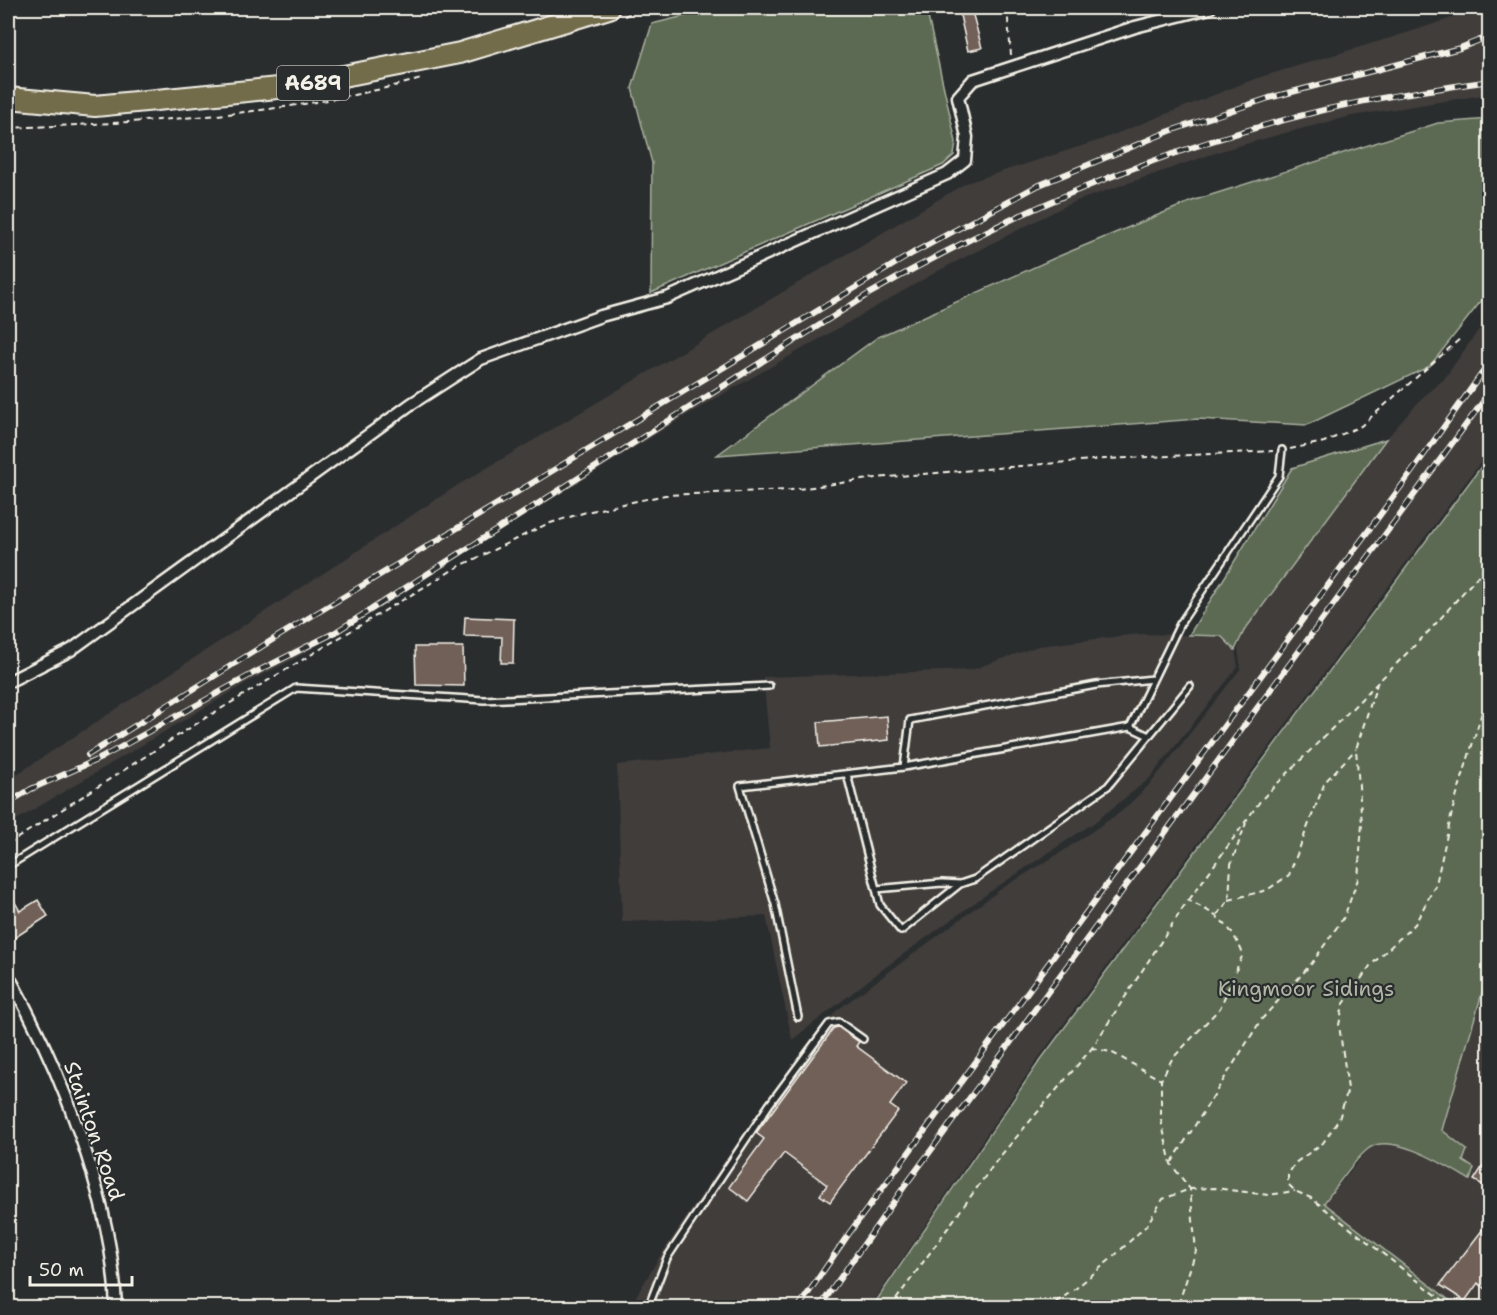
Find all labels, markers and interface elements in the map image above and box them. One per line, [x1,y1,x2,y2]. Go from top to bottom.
road number: A689 [277,66,349,100]
park label: Kingmoor Sidings [1218,975,1394,1003]
street label: Stainton Road [57,1058,131,1204]
scale bar [30,1249,132,1287]
text: 50 m [39,1258,84,1282]

